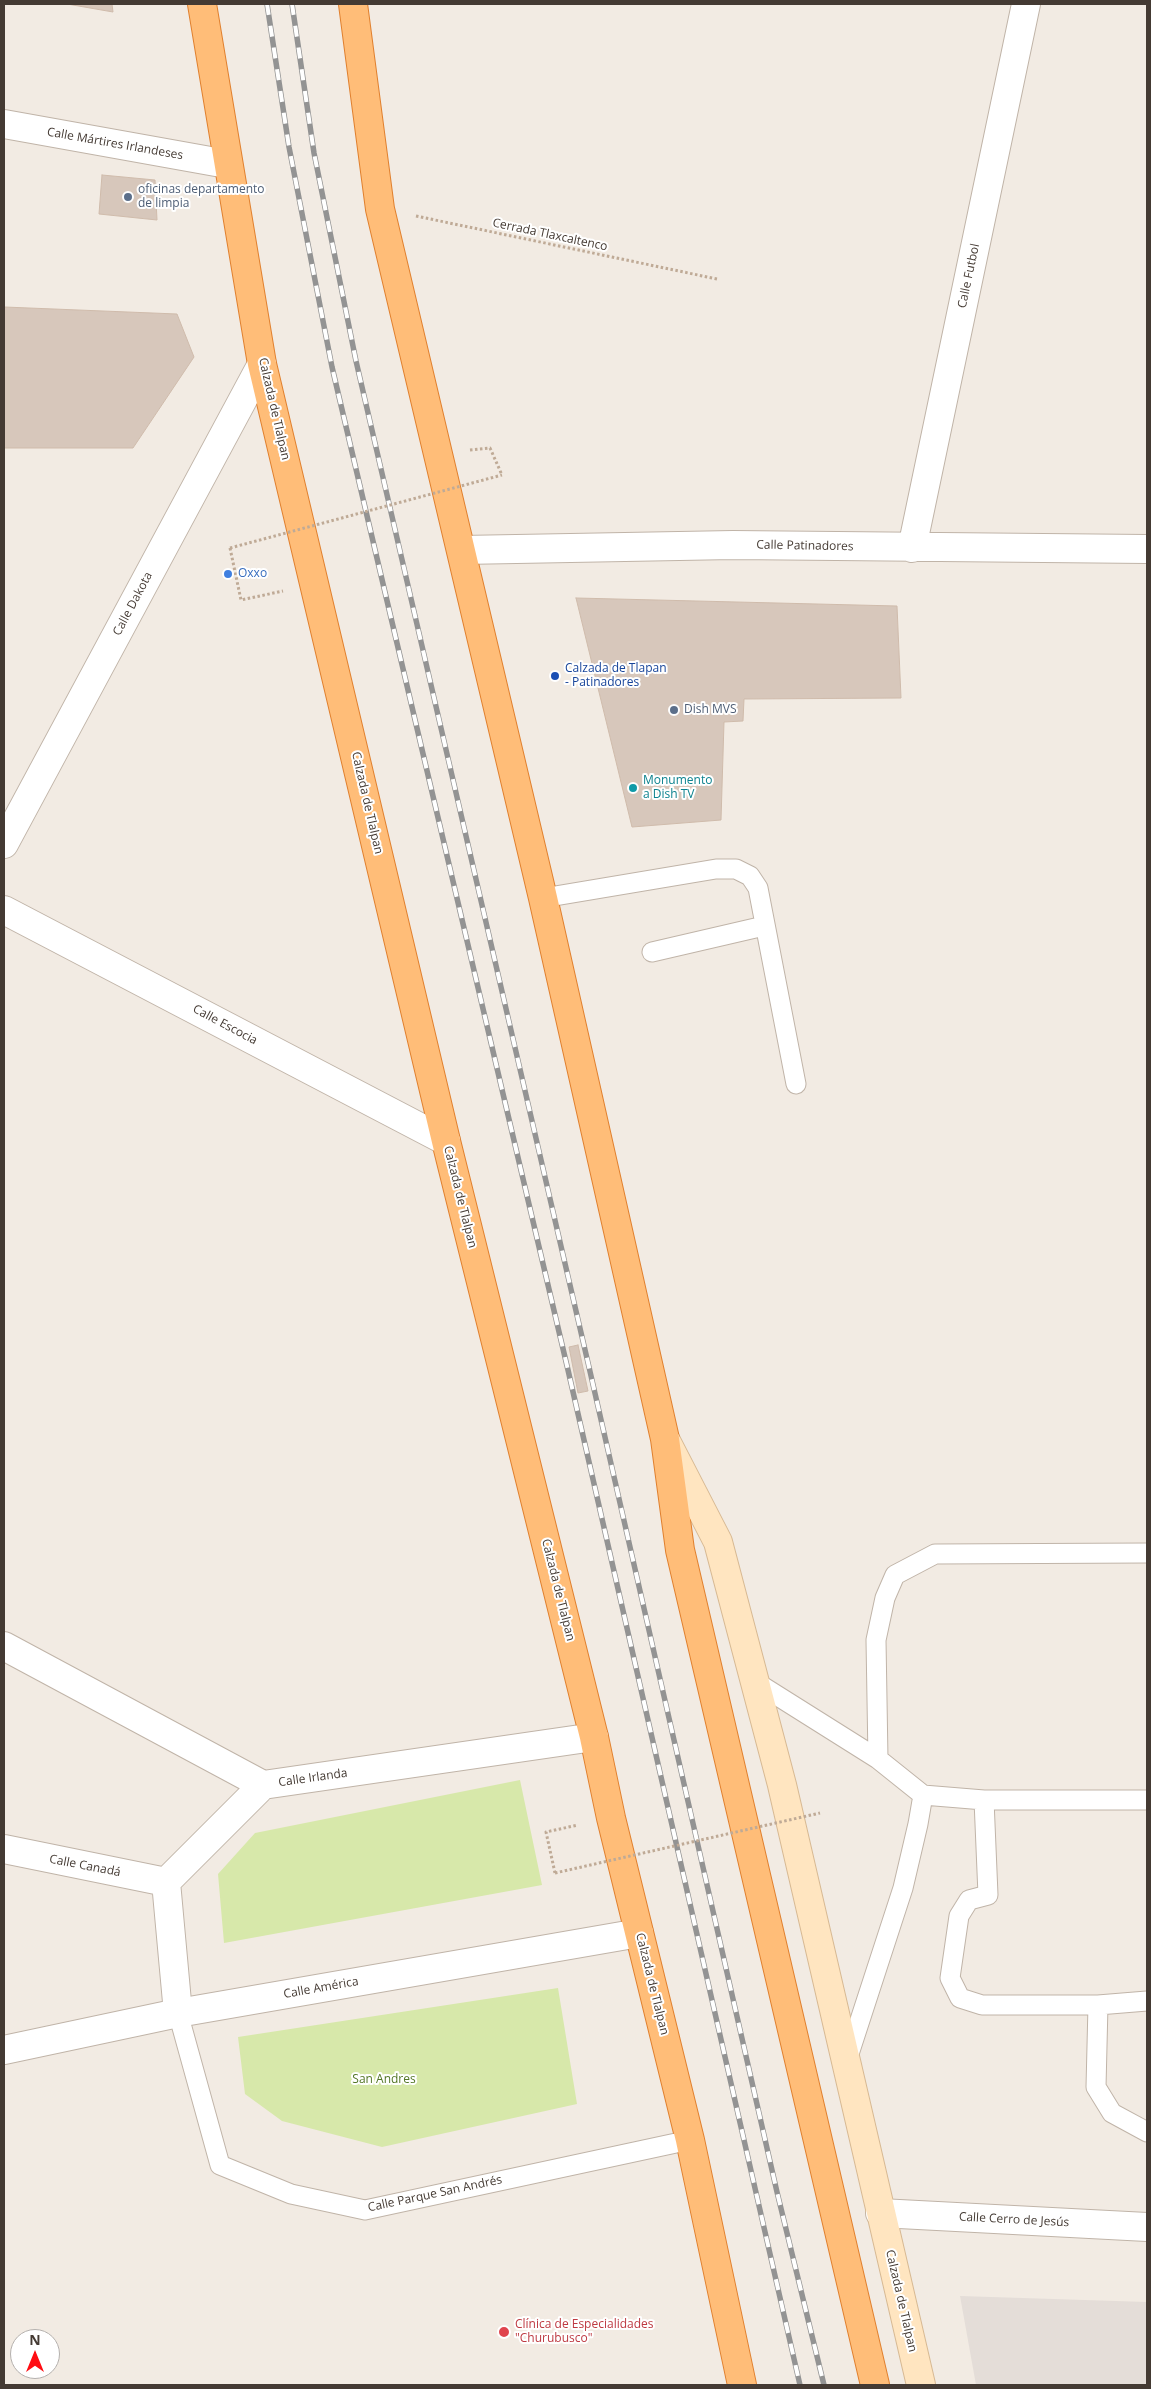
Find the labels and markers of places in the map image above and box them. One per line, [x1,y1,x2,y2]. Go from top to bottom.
place label: oficinas departamento de limpia [138,183,265,211]
marker: oficinas departamento de limpia [122,191,134,203]
place label: Oxxo [238,567,267,581]
marker: Oxxo [222,568,234,580]
place label: Calzada de Tlapan - Patinadores [565,662,667,690]
marker: Calzada de Tlapan - Patinadores [549,670,561,682]
place label: Dish MVS [684,703,736,717]
marker: Dish MVS [668,704,680,716]
place label: Monumento a Dish TV [643,774,712,802]
marker: Monumento a Dish TV [627,782,639,794]
place label: Clínica de Especialidades "Churubusco" [515,2318,654,2346]
marker: Clínica de Especialidades "Churubusco" [497,2325,511,2339]

